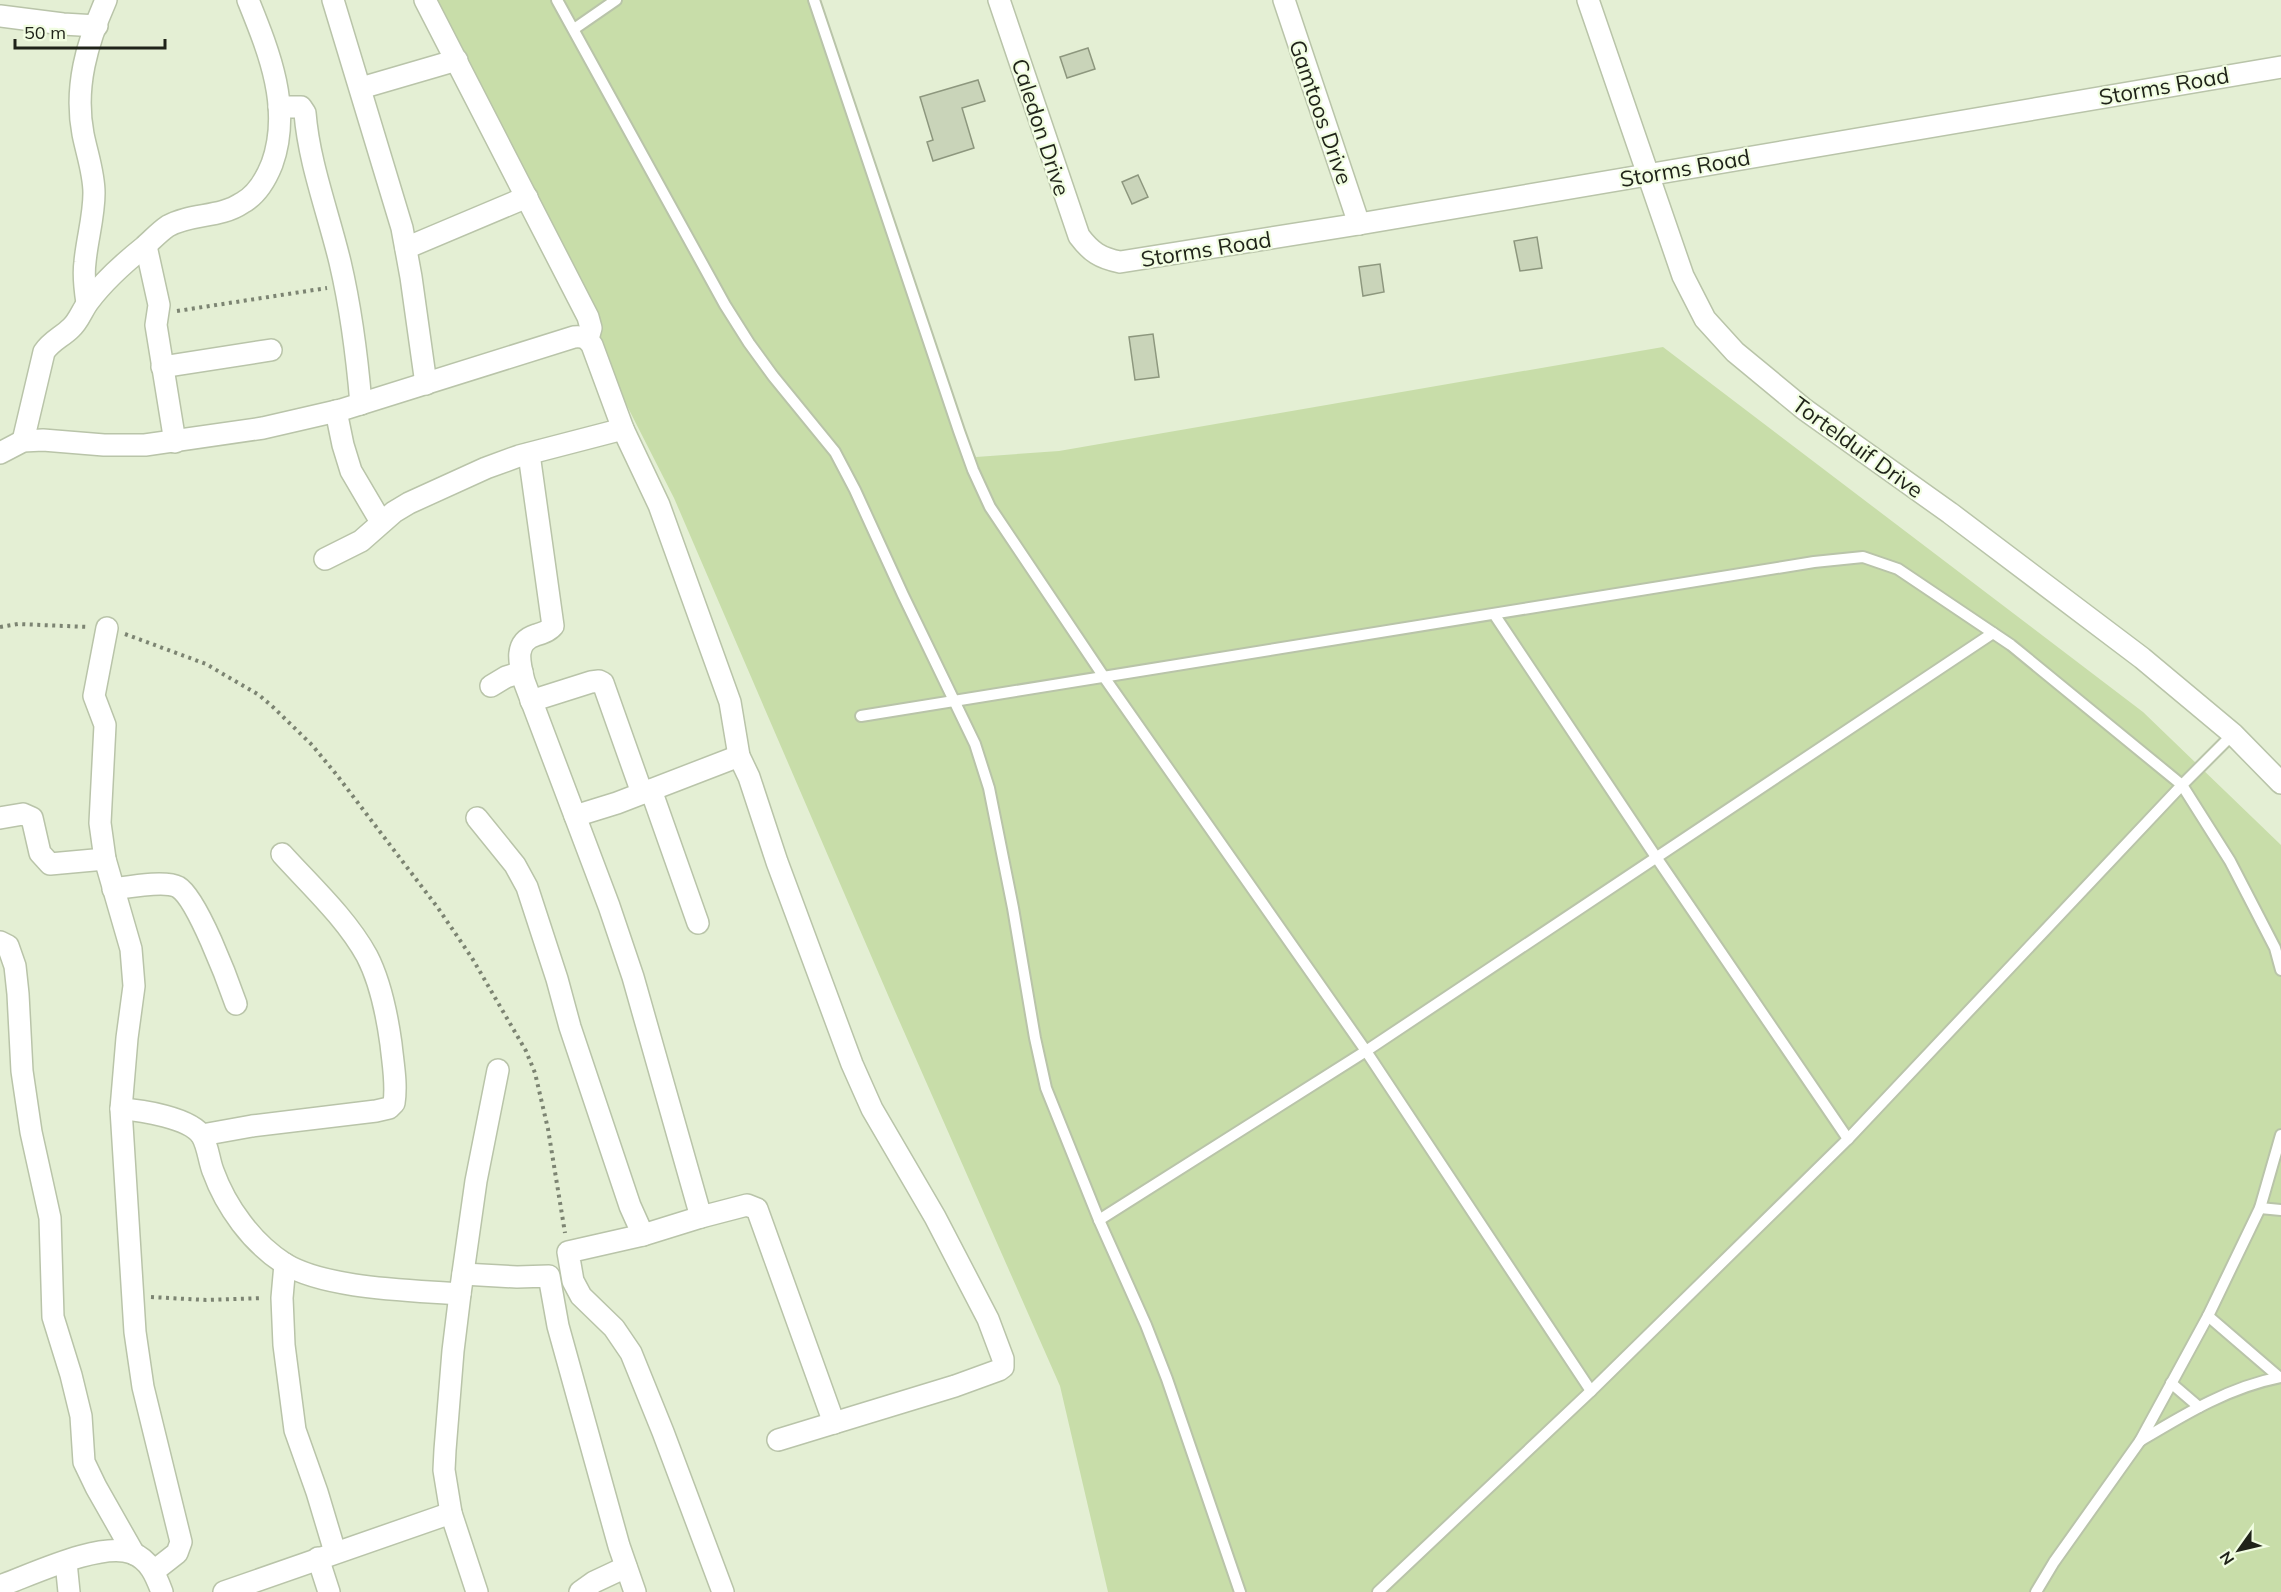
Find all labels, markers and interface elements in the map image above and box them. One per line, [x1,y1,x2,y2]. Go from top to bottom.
scale bar [15,12,165,50]
text: 50 m [24,21,66,44]
street label: Gamtoos Drive [1283,36,1359,188]
street label: Caledon Drive [1006,55,1076,199]
street label: Storms Road [2097,61,2231,111]
street label: Storms Road [1618,143,1752,193]
street label: Storms Road [1139,225,1273,273]
street label: Tortelduif Drive [1787,390,1929,504]
north arrow [2209,1520,2269,1580]
text: N [2215,1548,2238,1569]

